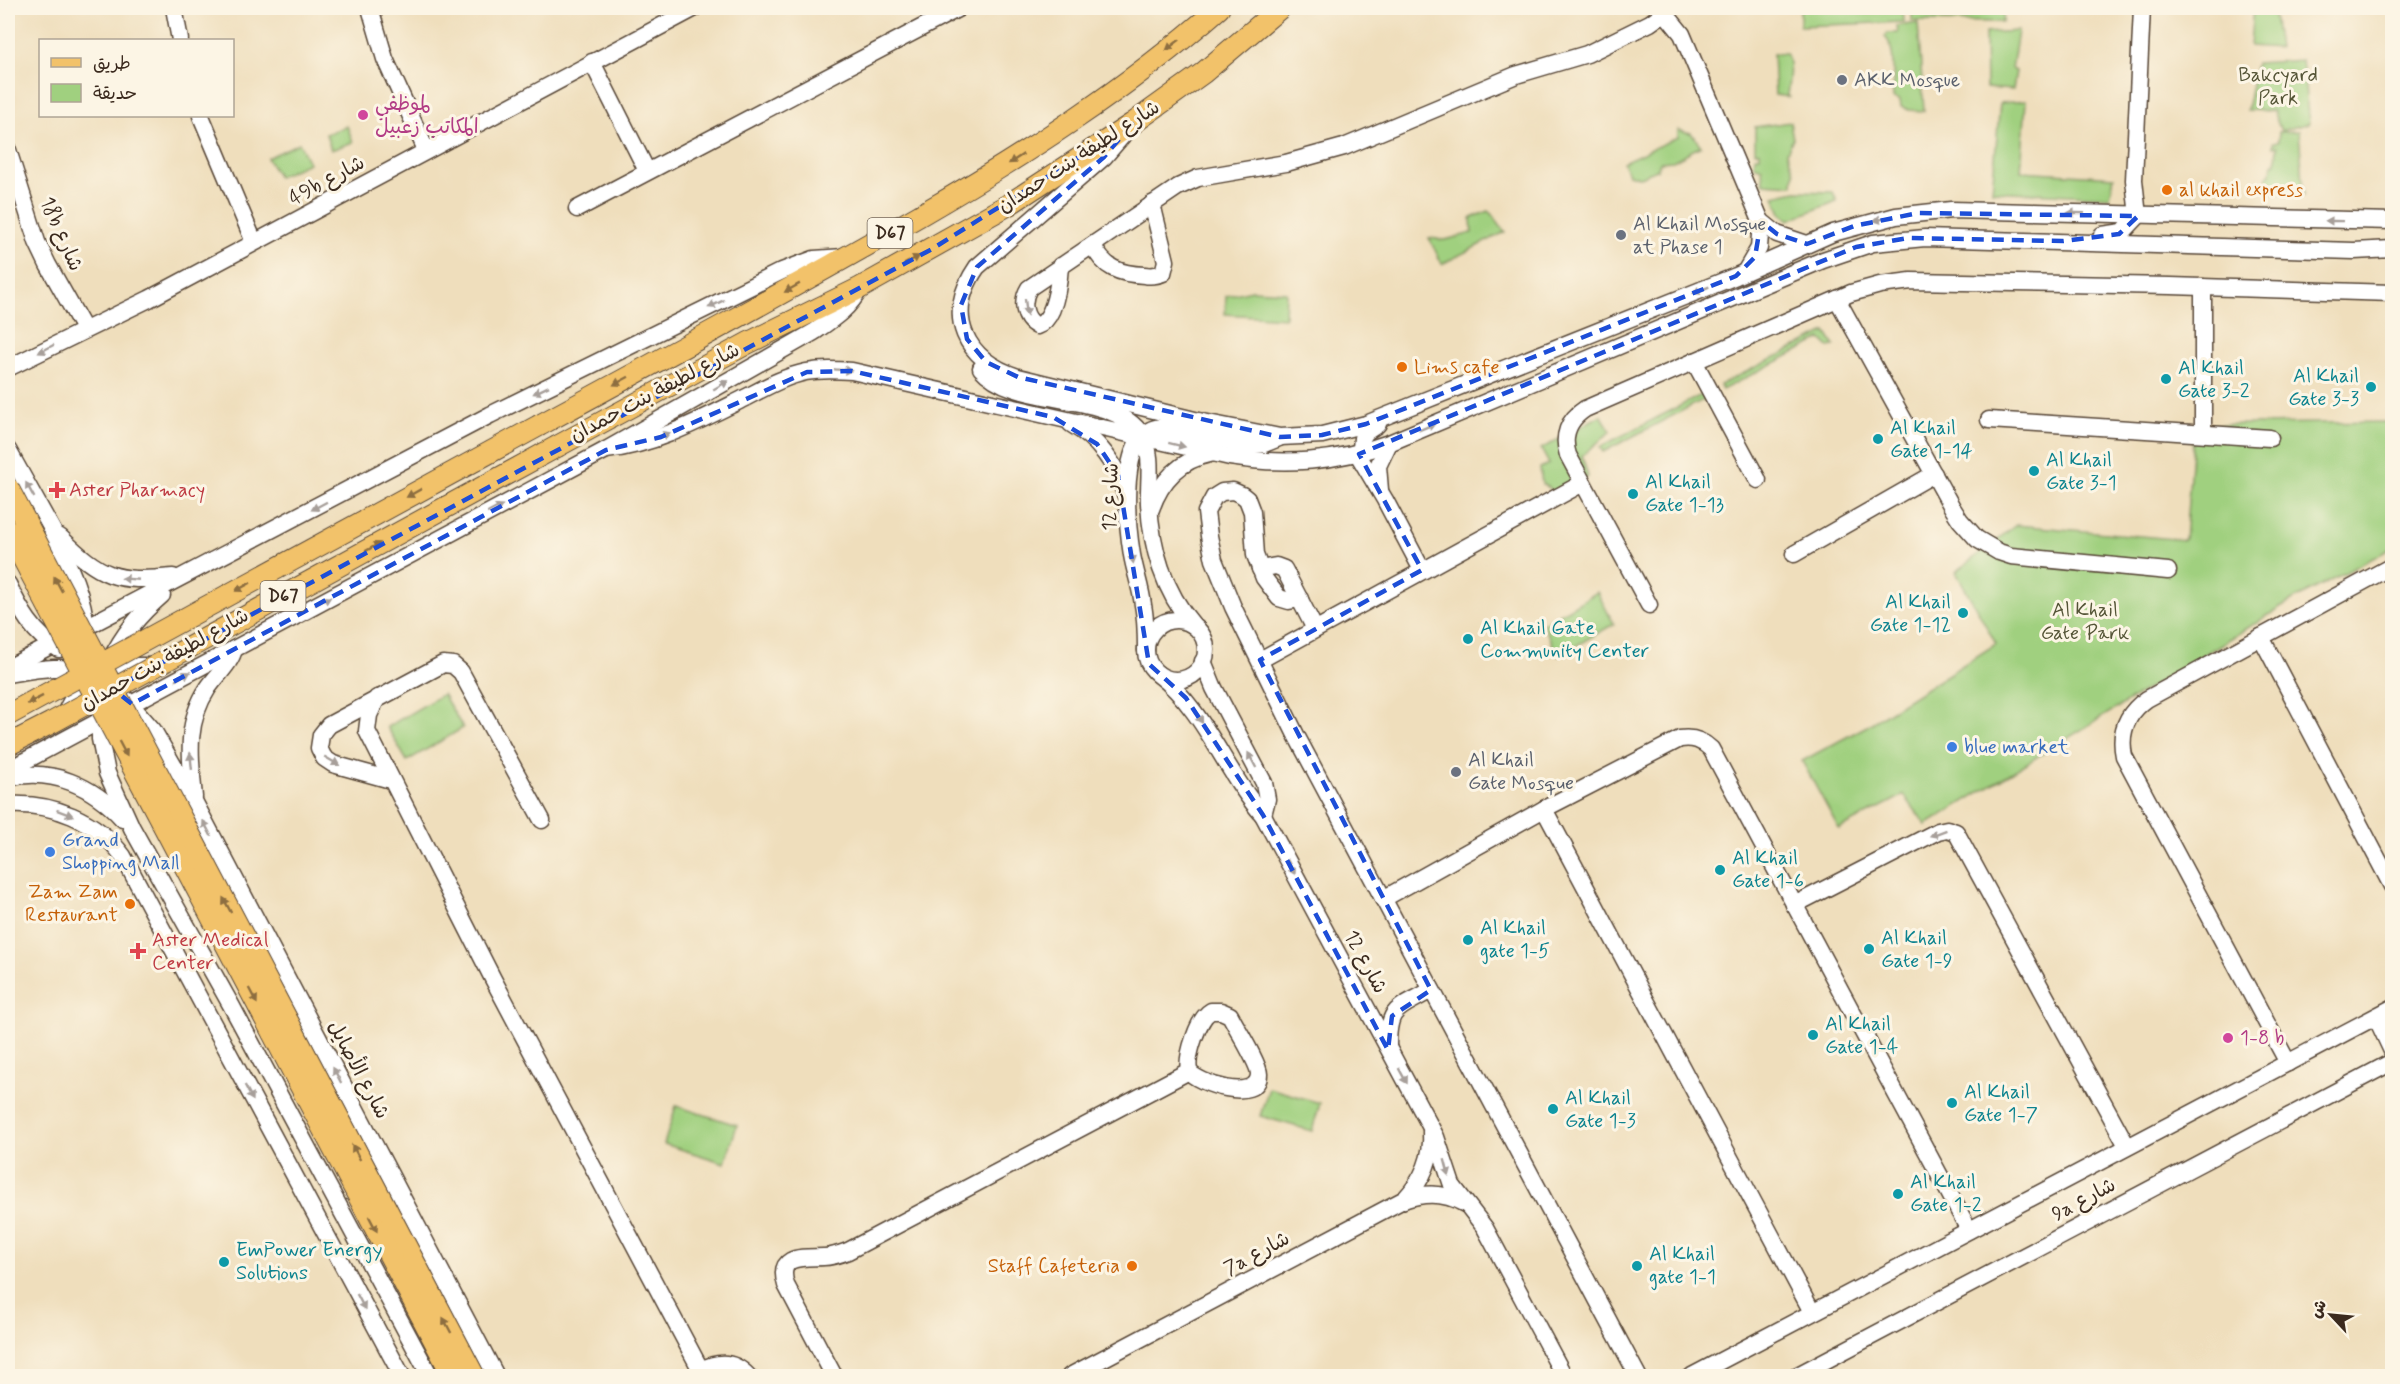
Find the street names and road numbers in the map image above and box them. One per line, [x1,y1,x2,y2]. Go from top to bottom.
street label: شارع لطيفة بنت حمدان [993,94,1165,220]
street label: 49b شارع [284,150,370,212]
street label: 18b شارع [33,193,89,275]
road number: D67 [868,218,912,248]
street label: شارع لطيفة بنت حمدان [565,337,745,449]
street label: شارع 12 [1096,462,1126,532]
road number: D67 [260,581,306,611]
street label: شارع لطيفة بنت حمدان [76,602,254,718]
street label: شارع 12 [1337,926,1393,998]
street label: شارع الأصايل [321,1015,396,1124]
street label: 9a شارع [2047,1172,2121,1228]
street label: 7a شارع [1219,1225,1295,1283]

